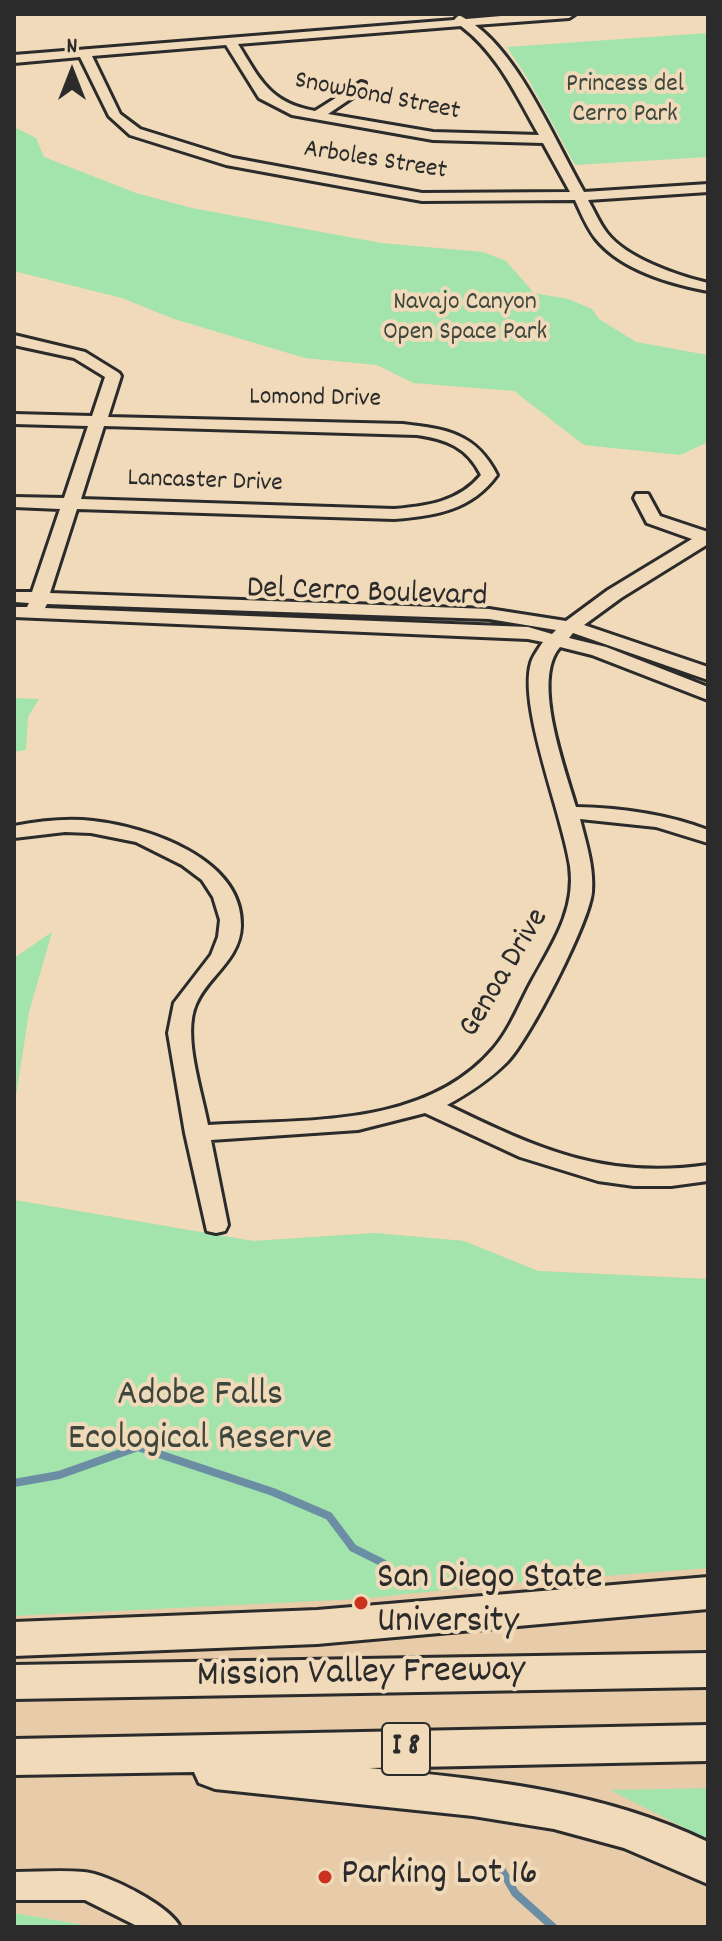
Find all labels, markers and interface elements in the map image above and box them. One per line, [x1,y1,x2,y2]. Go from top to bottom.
north arrow [32,32,112,112]
text: N [67,32,77,63]
street label: Snowbond Street [292,67,462,129]
park label: Princess del Cerro Park [566,70,684,132]
street label: Arboles Street [301,135,449,189]
park label: Navajo Canyon Open Space Park [383,288,547,350]
street label: Lomond Drive [249,383,381,417]
street label: Lancaster Drive [127,465,283,501]
street label: Del Cerro Boulevard [246,572,488,618]
street label: Genoa Drive [453,903,559,1045]
park label: Adobe Falls Ecological Reserve [68,1375,332,1464]
place label: San Diego State University [377,1558,603,1648]
marker: San Diego State University [352,1594,370,1612]
street label: Mission Valley Freeway [196,1650,526,1702]
road number: I 8 [382,1723,430,1775]
place label: Parking Lot 16 [341,1854,538,1900]
marker: Parking Lot 16 [316,1868,334,1886]

